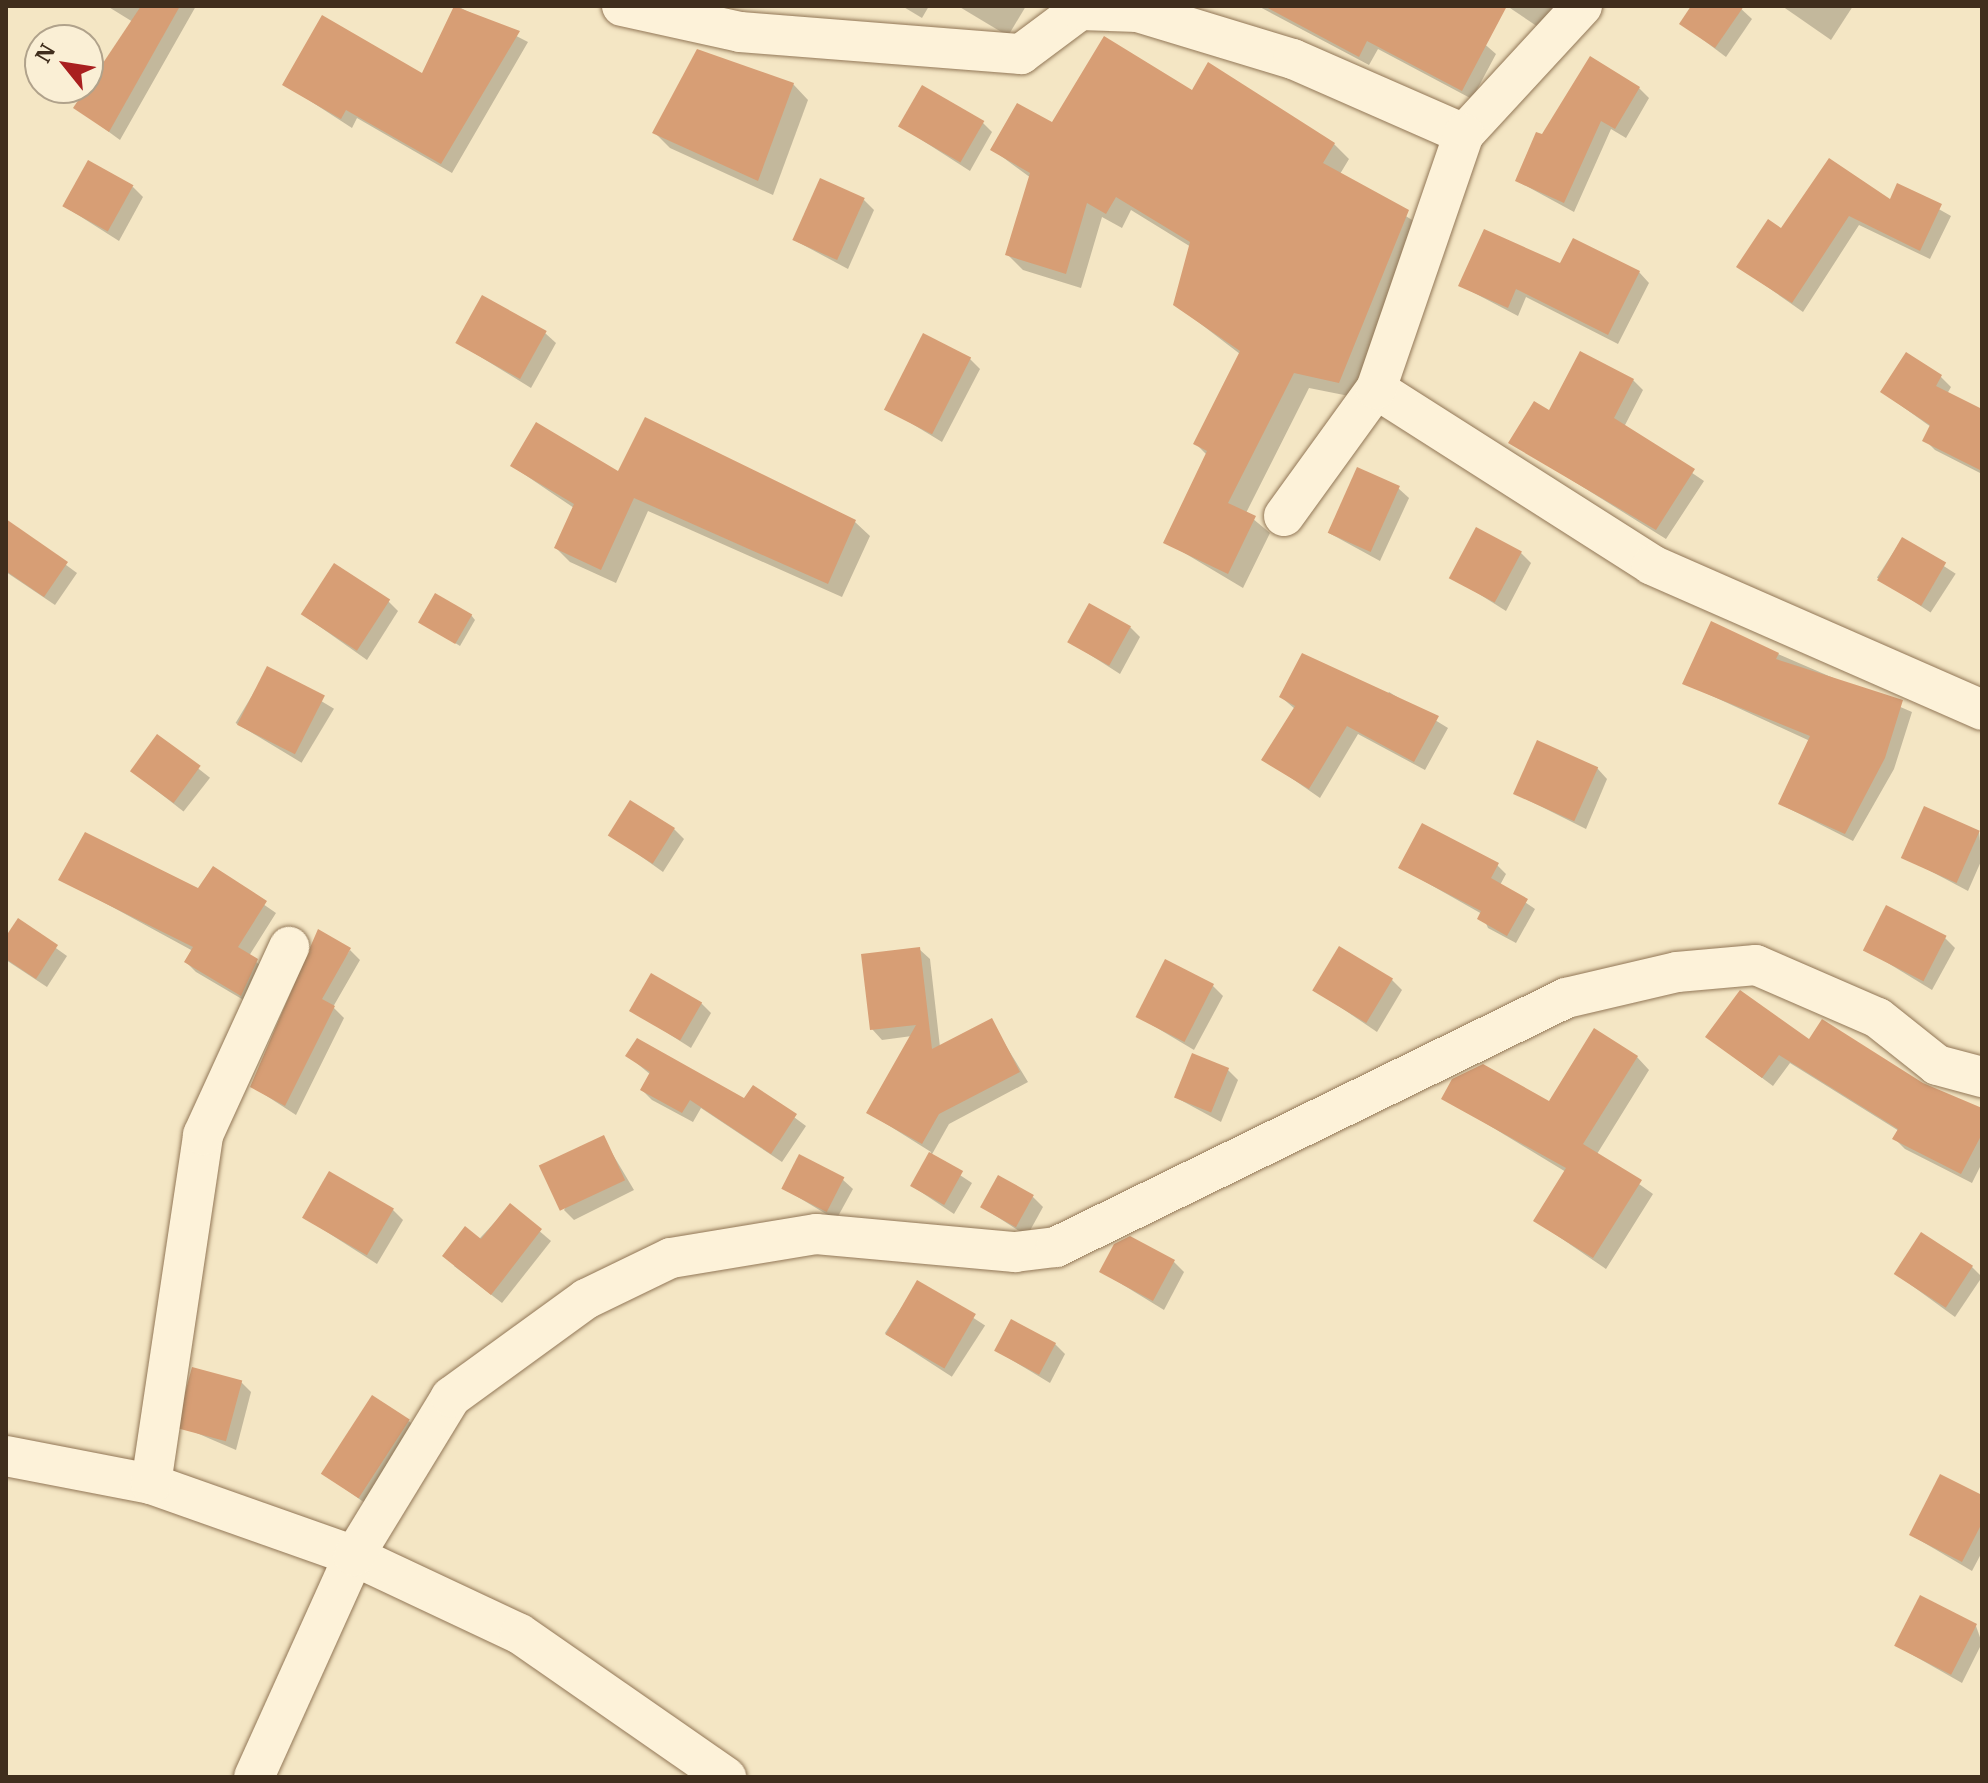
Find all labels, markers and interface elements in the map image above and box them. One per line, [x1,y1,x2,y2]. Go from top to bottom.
north arrow [24,24,104,104]
text: N [28,38,61,68]

